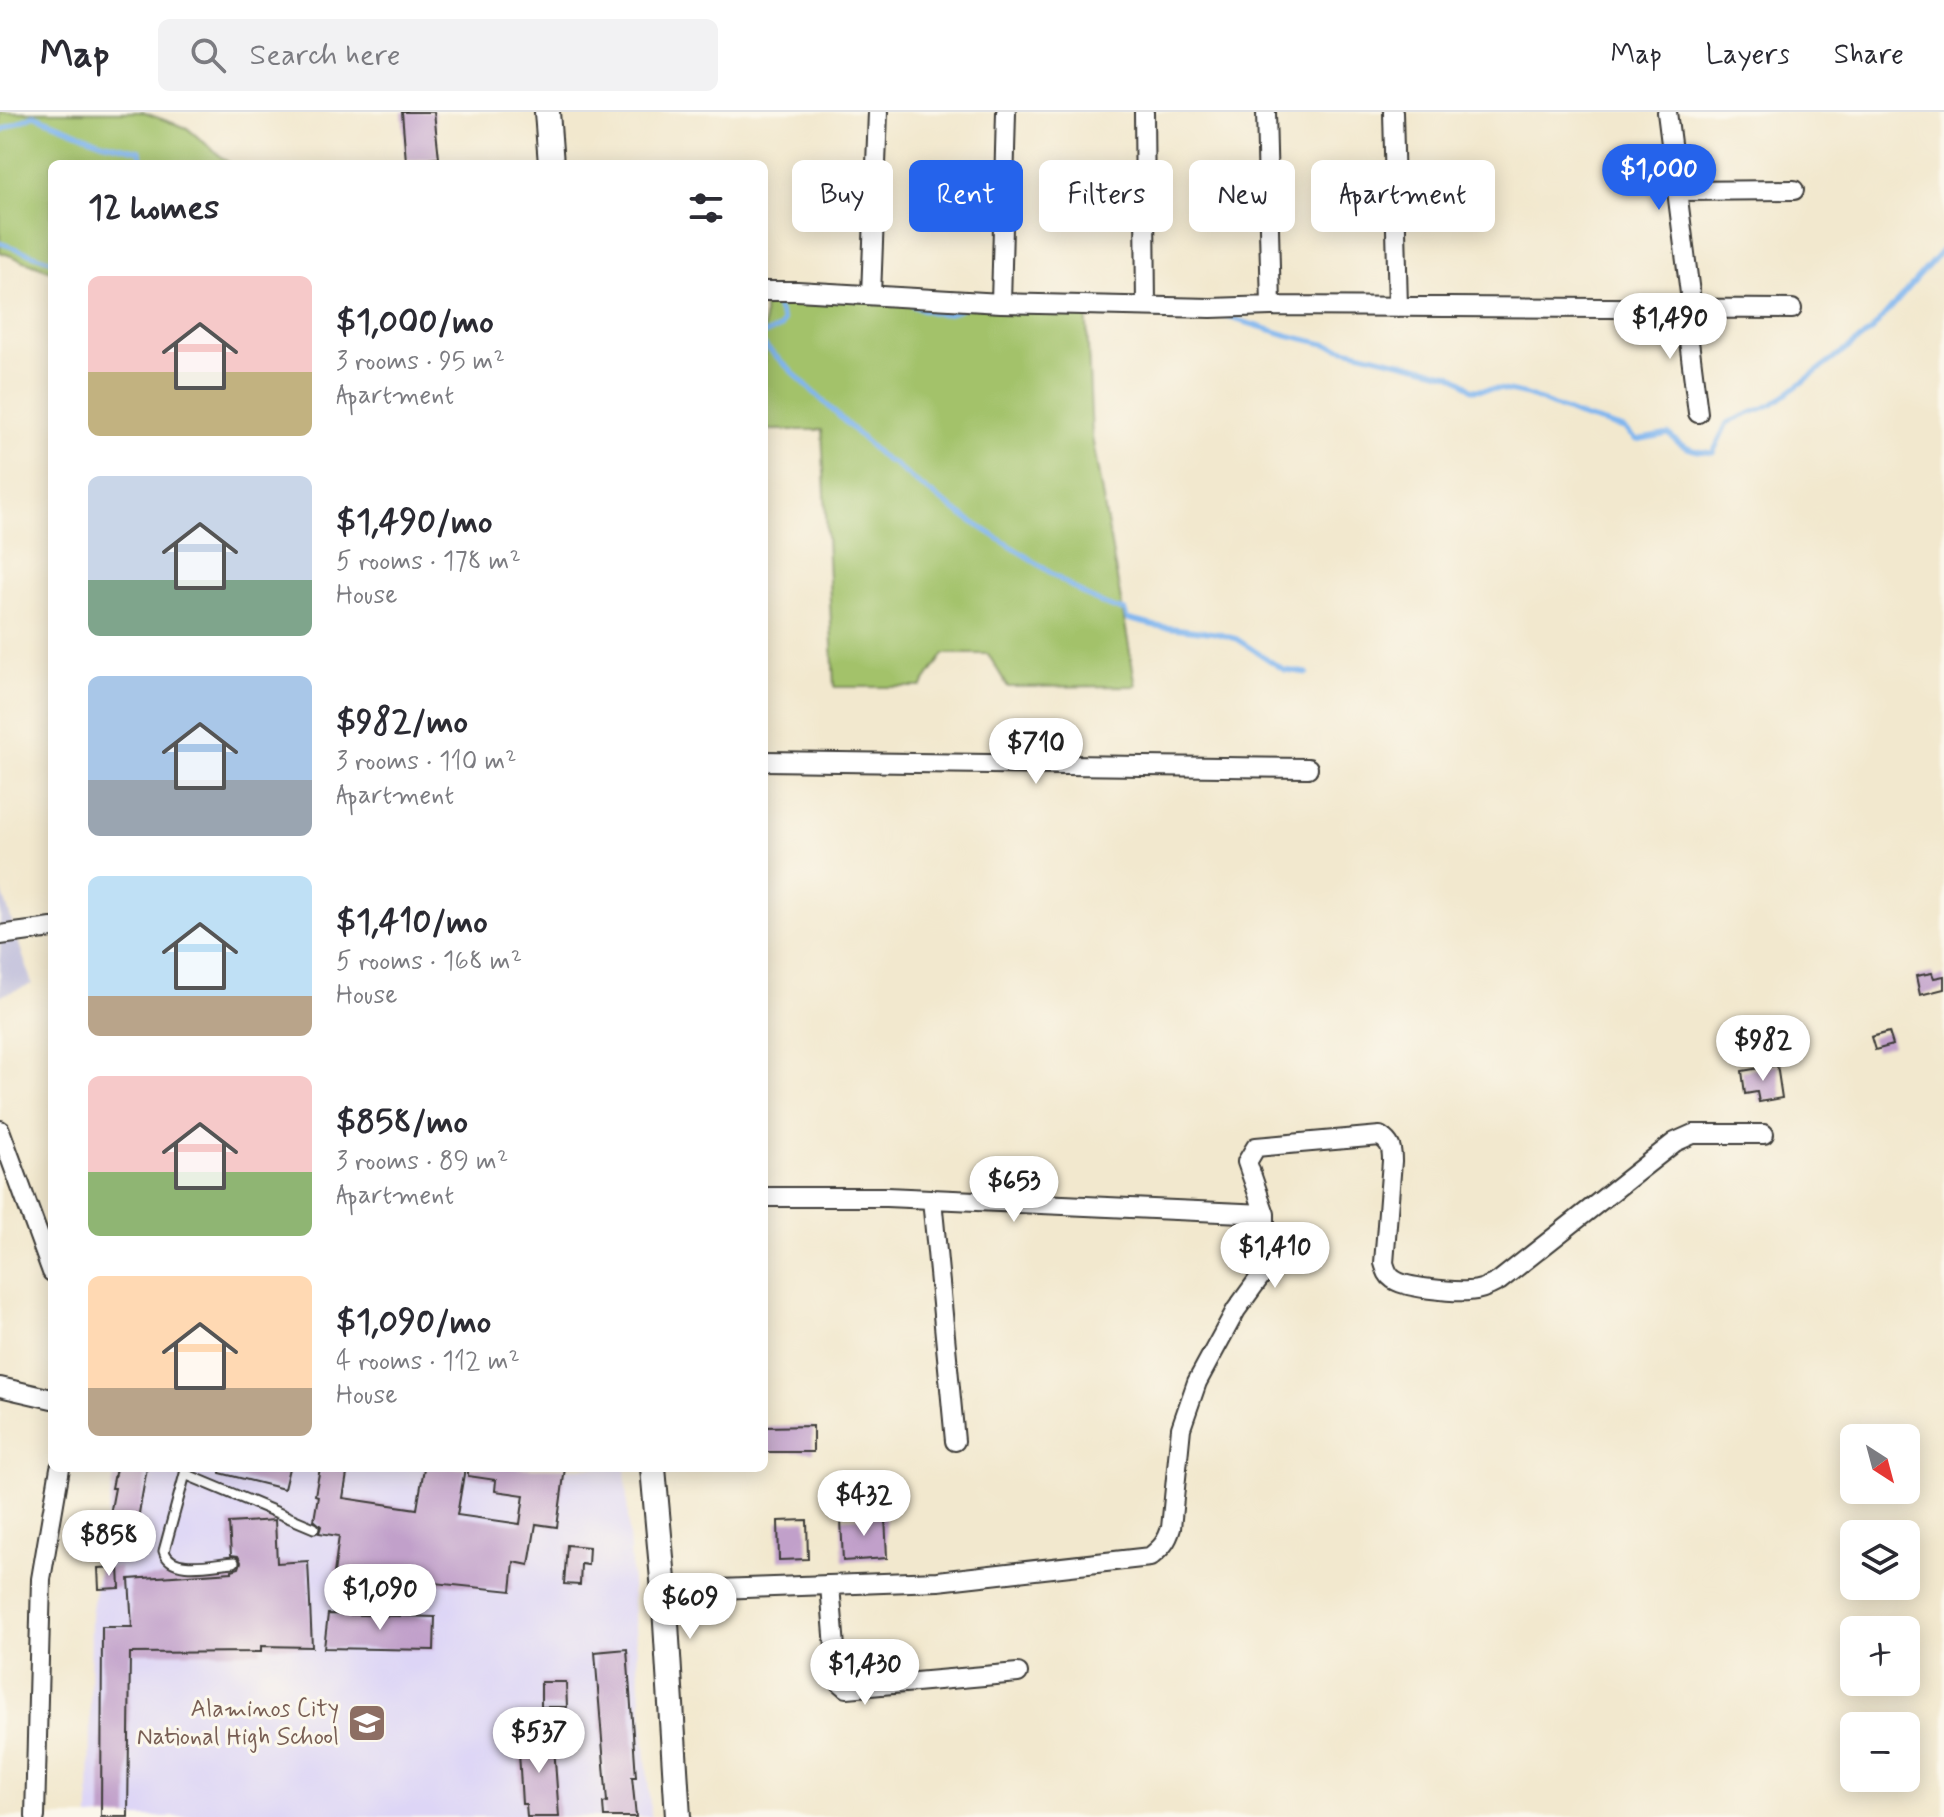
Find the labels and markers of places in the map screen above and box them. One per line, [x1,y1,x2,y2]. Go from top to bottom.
pin: $1,000 [1594,144,1724,212]
pin: $1,490 [1605,293,1735,361]
pin: $710 [989,718,1083,786]
pin: $982 [1716,1015,1810,1083]
pin: $653 [967,1156,1061,1224]
pin: $1,410 [1210,1222,1340,1290]
pin: $432 [817,1470,911,1538]
pin: $858 [62,1510,156,1578]
pin: $1,090 [315,1564,445,1632]
pin: $609 [643,1573,737,1641]
pin: $1,430 [800,1639,930,1707]
place label: Alaminos City National High School [137,1694,339,1753]
school or university icon: Alaminos City National High School [346,1702,388,1744]
pin: $537 [492,1707,586,1775]

